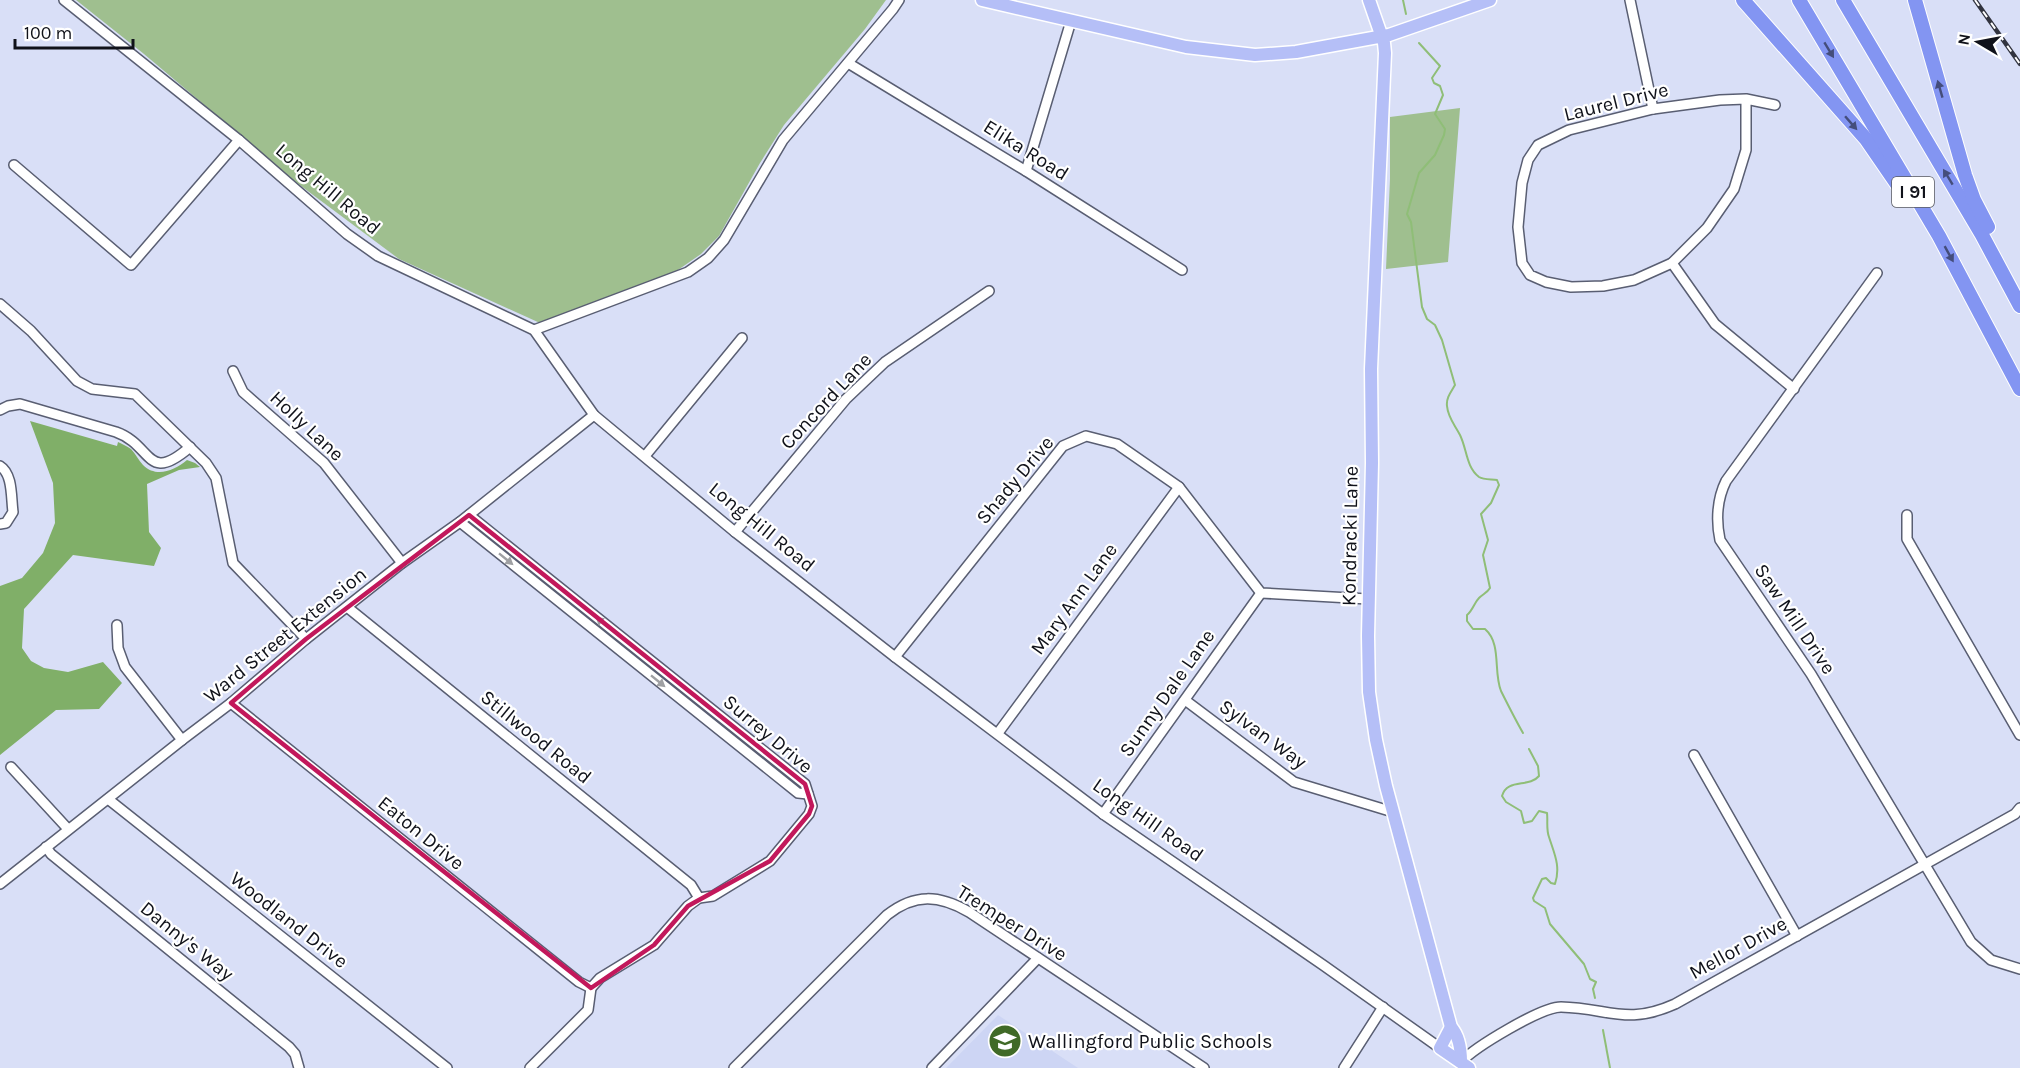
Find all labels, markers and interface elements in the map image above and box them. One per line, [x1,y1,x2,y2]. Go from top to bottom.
scale bar [15,12,134,50]
north arrow [1948,12,2008,72]
text: 100 m [24,22,72,44]
text: N [1953,32,1974,47]
one-way arrow [1823,42,1834,58]
street label: Laurel Drive [1561,78,1671,126]
one-way arrow [1935,80,1944,98]
street label: Elika Road [979,115,1073,185]
one-way arrow [1845,115,1858,131]
street label: Long Hill Road [271,138,385,240]
one-way arrow [1942,169,1953,185]
road number: I 91 [1892,177,1934,207]
one-way arrow [1944,246,1954,263]
street label: Concord Lane [776,348,876,454]
street label: Holly Lane [265,386,349,466]
street label: Shady Drive [972,431,1058,529]
street label: Kondracki Lane [1337,466,1363,606]
street label: Long Hill Road [704,477,820,577]
street label: Mary Ann Lane [1026,539,1122,659]
one-way arrow [498,552,514,565]
street label: Saw Mill Drive [1750,560,1840,678]
street label: Ward Street Extension [199,562,371,708]
one-way arrow [596,617,611,630]
street label: Sunny Dale Lane [1115,625,1219,761]
one-way arrow [650,674,666,687]
street label: Stillwood Road [476,685,596,789]
street label: Surrey Drive [719,690,817,778]
street label: Sylvan Way [1215,695,1311,773]
street label: Long Hill Road [1088,773,1208,867]
street label: Eaton Drive [373,791,469,875]
street label: Woodland Drive [226,867,352,973]
street label: Tremper Drive [953,880,1071,966]
street label: Danny's Way [136,896,238,986]
street label: Mellor Drive [1685,912,1791,984]
school or university icon: Wallingford Public Schools [987,1023,1023,1059]
place label: Wallingford Public Schools [1028,1030,1273,1053]

